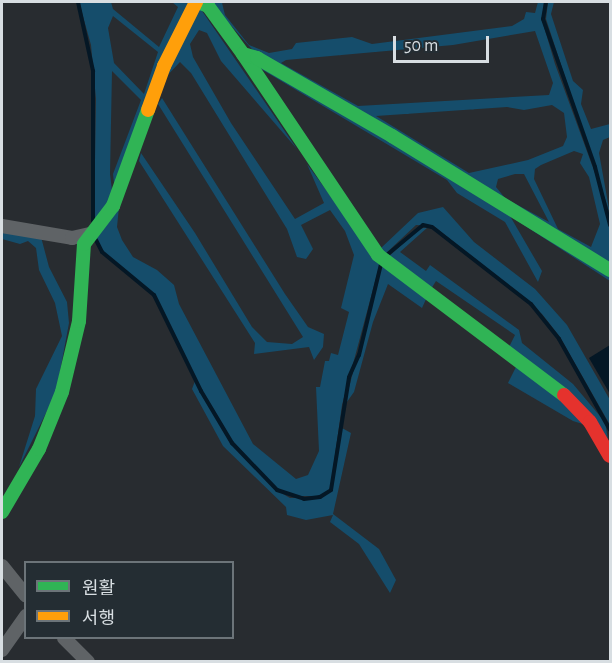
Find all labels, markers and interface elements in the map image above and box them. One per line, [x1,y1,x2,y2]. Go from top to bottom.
scale bar [396,24,492,62]
text: 50 m [404,37,438,55]
legend [24,561,234,639]
text: 원활 [82,580,115,598]
text: 서행 [82,610,115,628]

